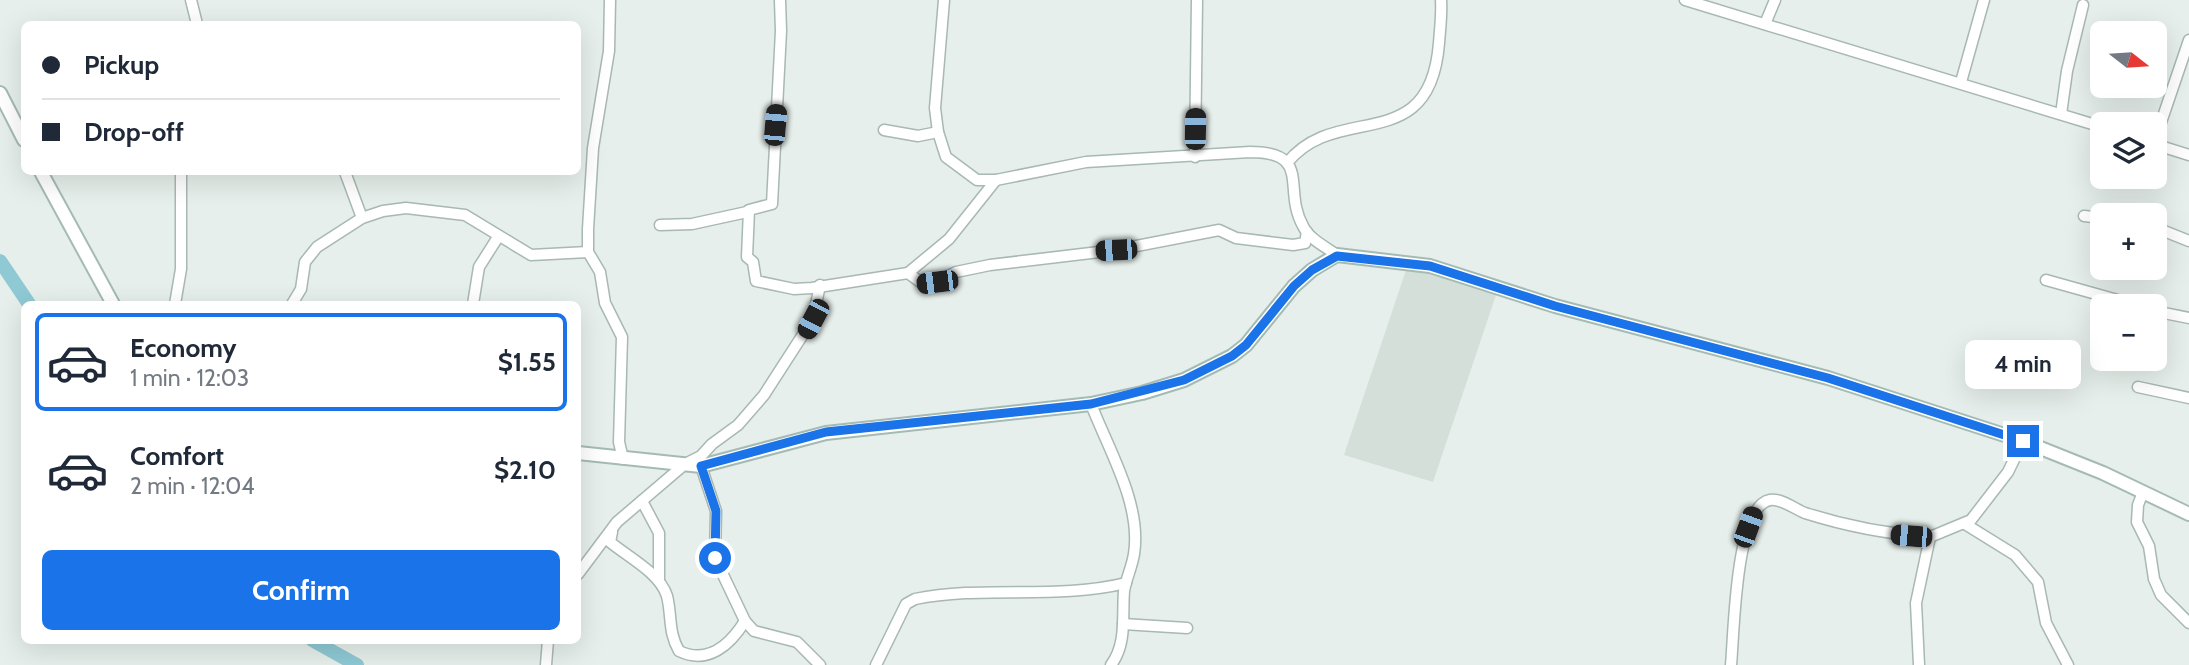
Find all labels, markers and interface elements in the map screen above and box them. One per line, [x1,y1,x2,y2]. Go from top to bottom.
north arrow [2090,21,2166,98]
map controls [2090,21,2167,371]
text: Pickup [84,49,159,81]
car [763,103,788,147]
car [1185,108,1206,150]
button: layers [2090,112,2167,189]
text: Drop-off [84,116,184,148]
button: + [2090,203,2167,280]
car [1095,238,1138,262]
car [915,269,960,295]
button: − [2090,294,2167,371]
car [794,296,833,342]
icon: car [46,331,109,394]
text: Economy [130,332,236,364]
callout: 4 min [1965,340,2081,388]
text: $1.55 [498,346,556,378]
text: 4 min [1994,350,2052,378]
text: 1 min · 12:03 [130,364,249,392]
route end [2007,425,2039,457]
icon: car [46,439,109,502]
text: Comfort [130,440,224,472]
text: $2.10 [494,454,556,486]
text: 2 min · 12:04 [130,472,255,500]
car [1731,504,1766,550]
car [1890,524,1933,548]
route start [699,542,731,574]
button: Confirm [42,550,560,630]

